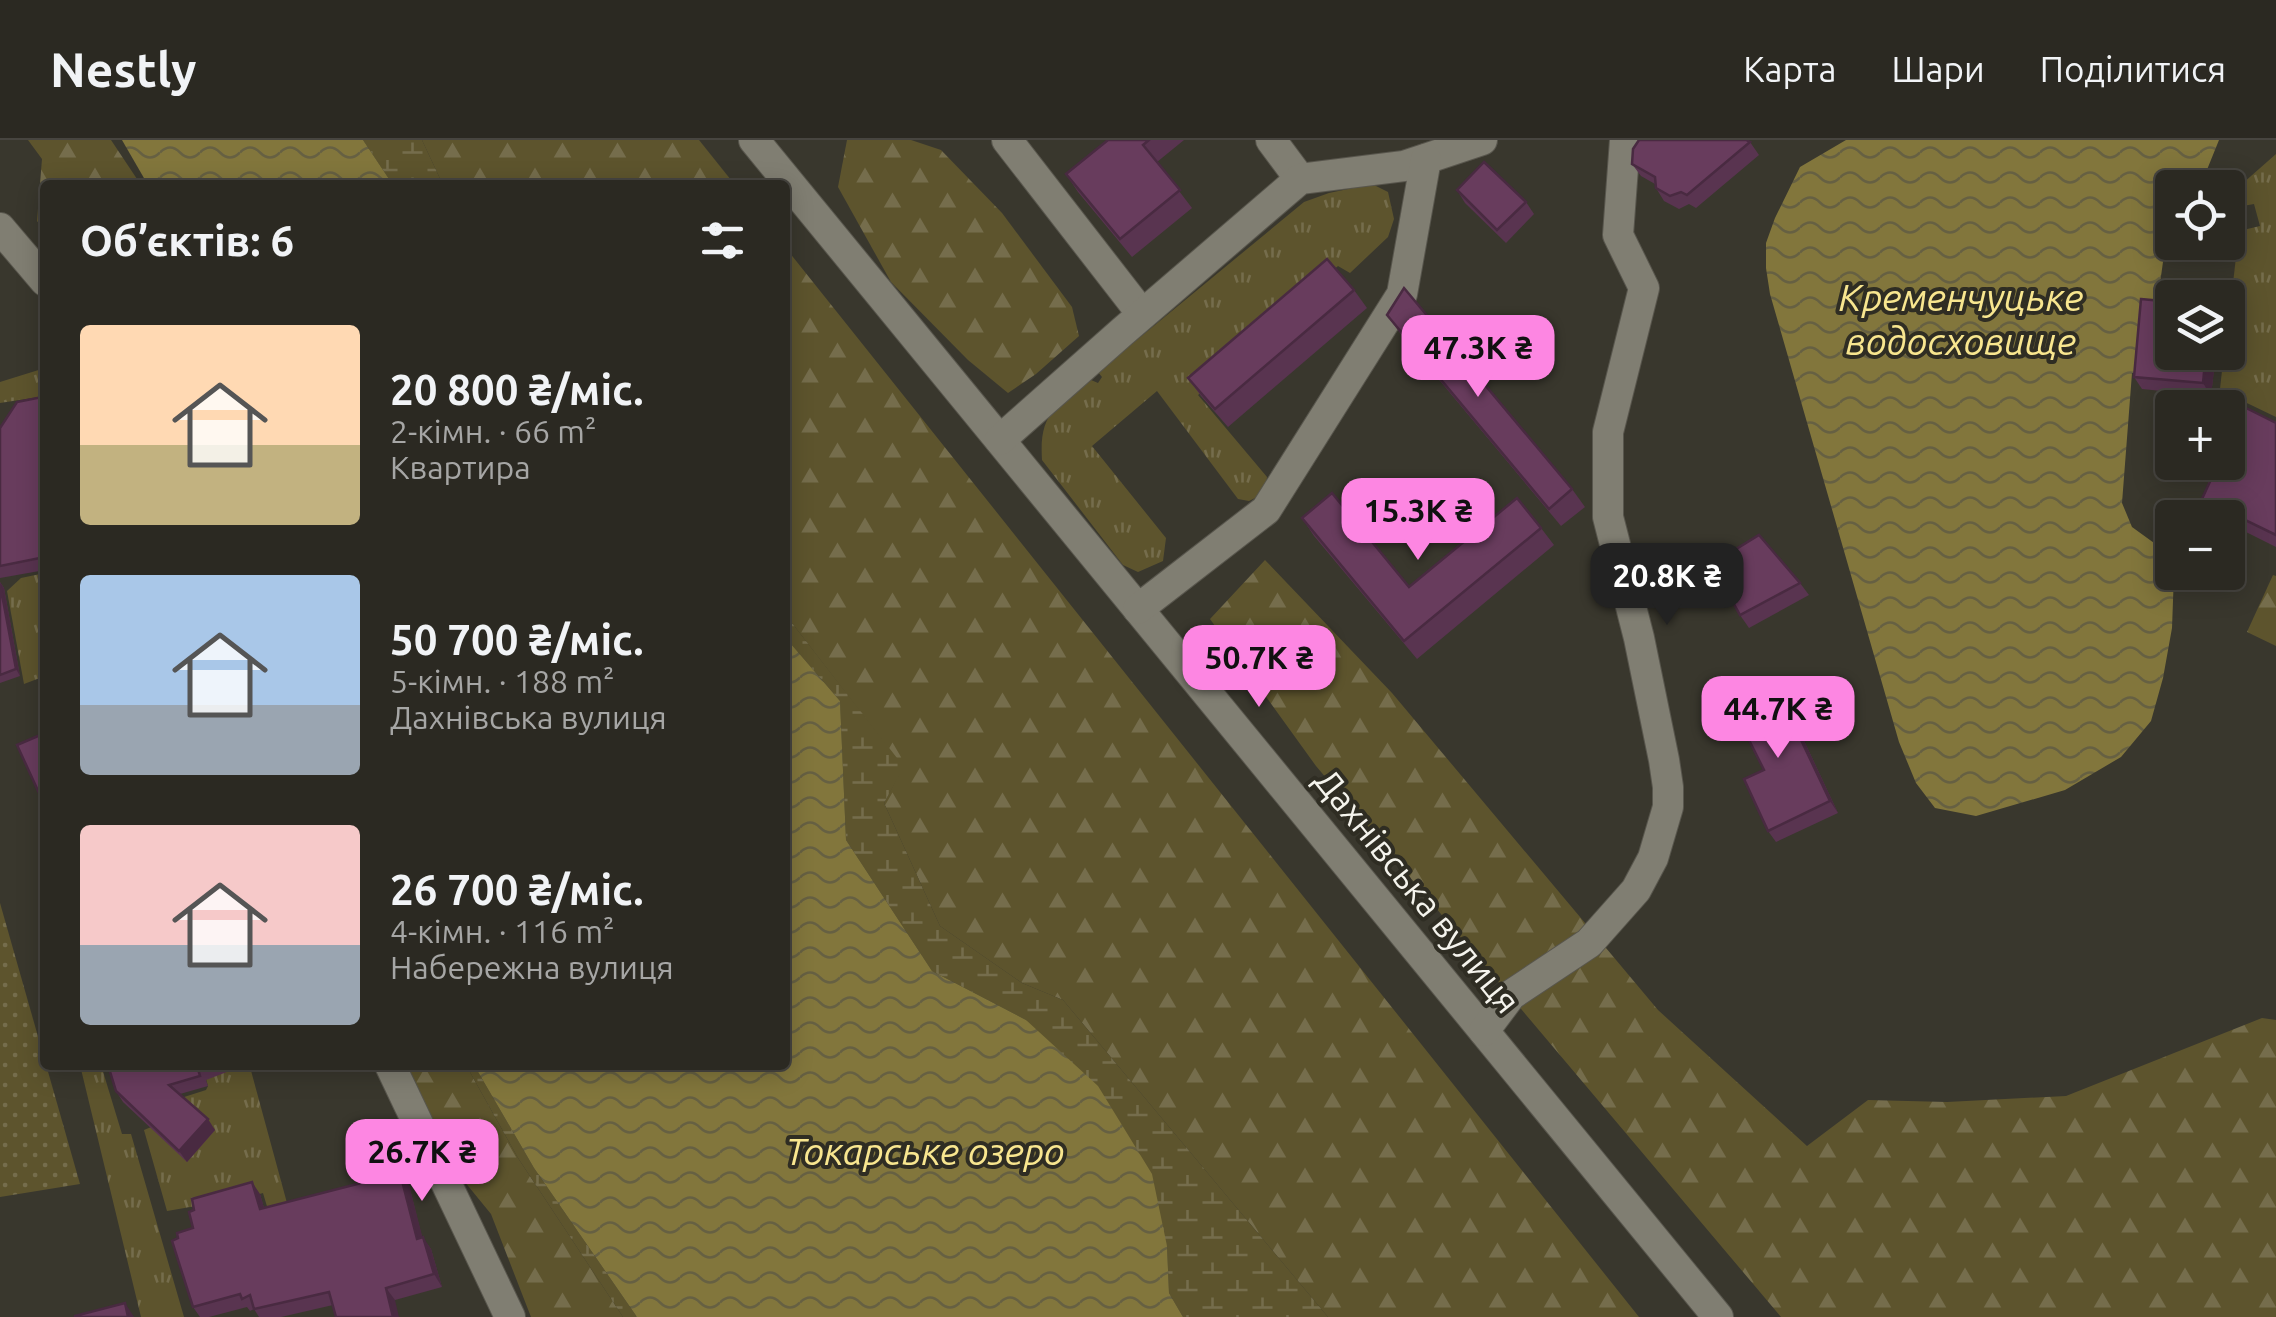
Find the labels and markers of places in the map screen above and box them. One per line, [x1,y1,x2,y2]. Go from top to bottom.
pin: 47.3K ₴ [1386,315,1570,400]
pin: 15.3K ₴ [1326,478,1510,563]
pin: 20.8K ₴ [1575,543,1759,628]
pin: 50.7K ₴ [1167,625,1351,710]
pin: 44.7K ₴ [1686,676,1870,761]
pin: 26.7K ₴ [330,1119,514,1204]

